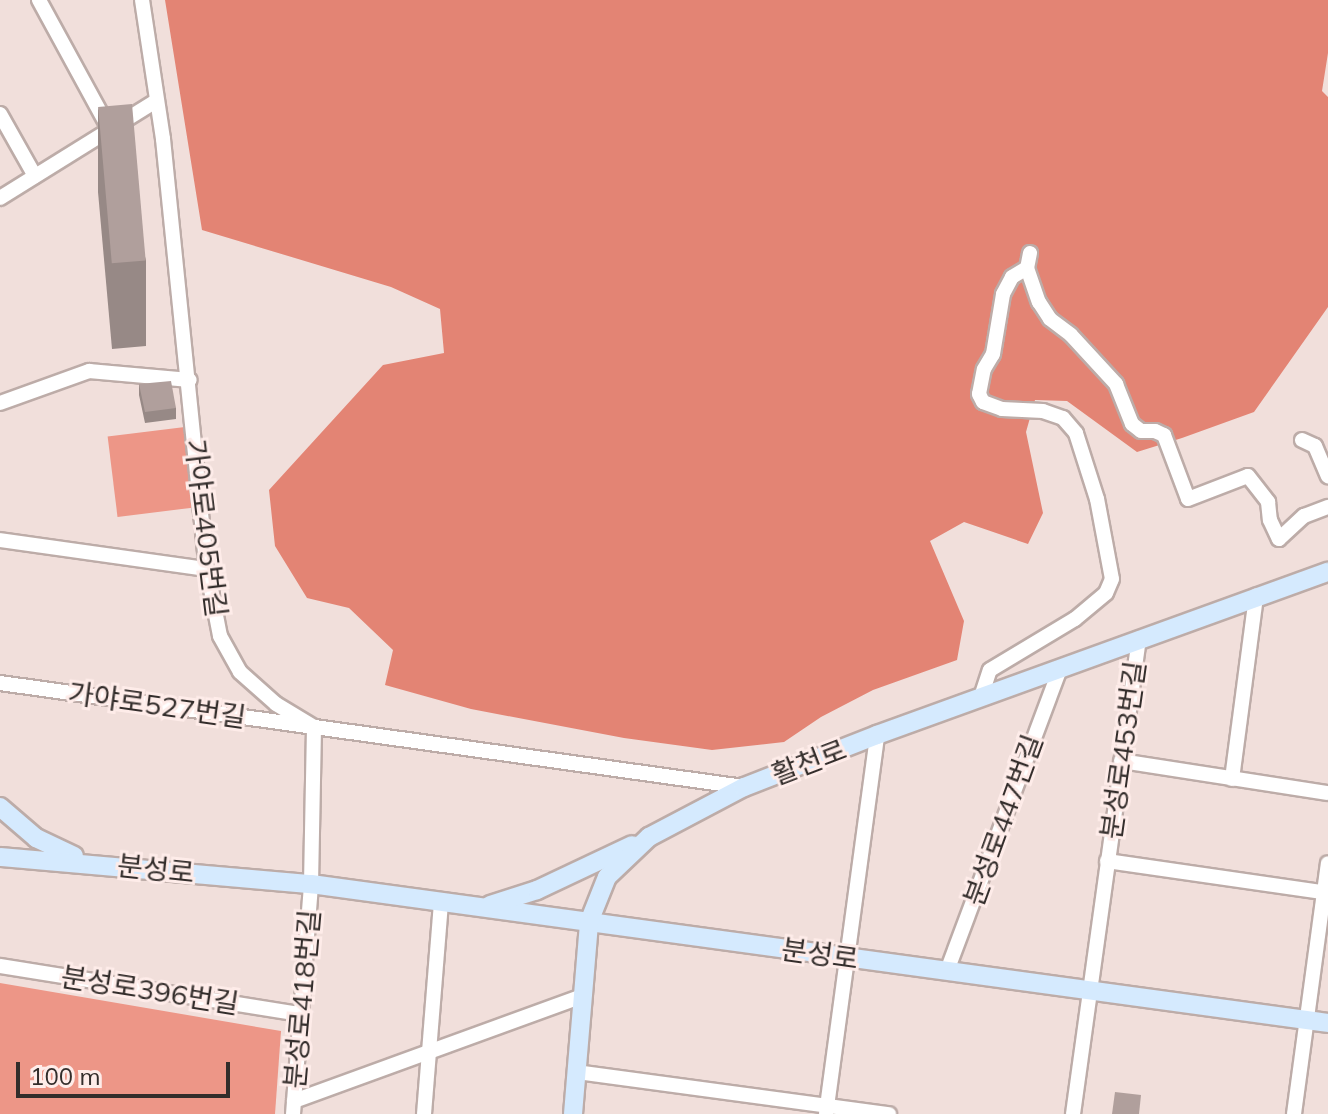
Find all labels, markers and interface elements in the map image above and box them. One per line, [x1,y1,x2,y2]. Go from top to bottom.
street label: 가야로405번길 [178,437,234,619]
street label: 분성로453번길 [1094,659,1152,841]
street label: 가야로527번길 [66,676,248,734]
street label: 분성로447번길 [957,730,1049,910]
street label: 활천로 [767,732,851,792]
street label: 분성로 [116,848,196,890]
street label: 분성로418번길 [277,908,327,1090]
street label: 분성로 [779,932,861,976]
street label: 분성로396번길 [59,959,241,1021]
scale bar [20,1046,234,1096]
text: 100 m [30,1061,101,1091]

